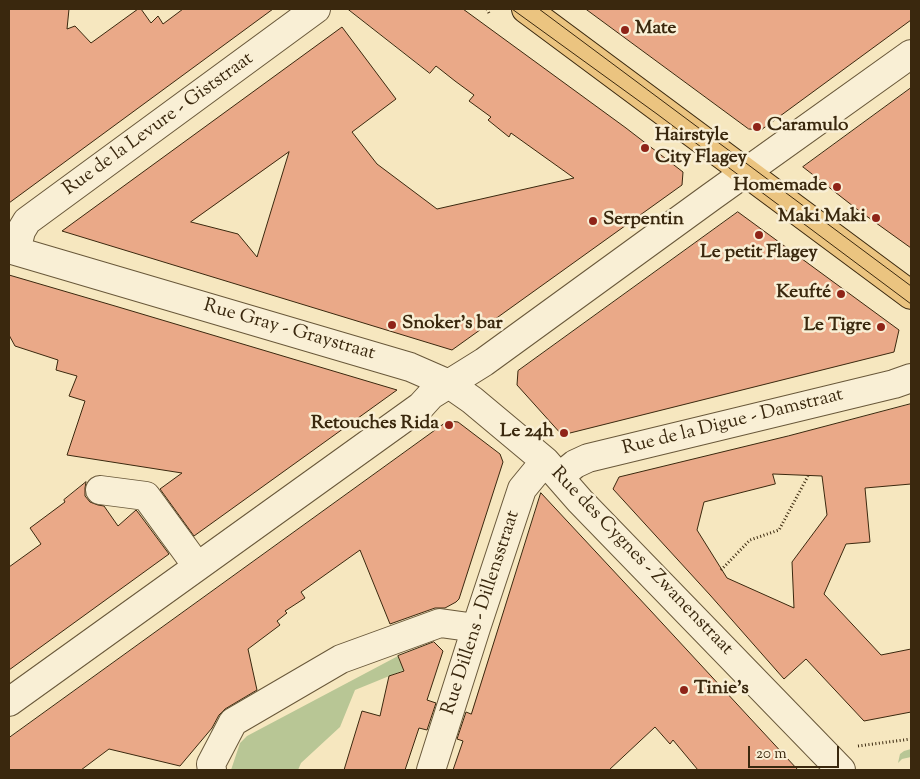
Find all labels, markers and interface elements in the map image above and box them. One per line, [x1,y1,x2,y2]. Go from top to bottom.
place label: Mate [635,19,676,41]
marker: Mate [619,24,631,36]
street label: Rue de la Levure - Giststraat [59,48,259,202]
place label: Caramulo [767,116,848,138]
marker: Caramulo [751,121,763,133]
place label: Hairstyle City Flagey [655,126,747,170]
marker: Hairstyle City Flagey [639,142,651,154]
place label: Homemade [734,176,827,198]
marker: Homemade [831,181,843,193]
place label: Maki Maki [778,207,866,229]
place label: Serpentin [603,210,684,232]
marker: Maki Maki [870,212,882,224]
marker: Serpentin [587,215,599,227]
marker: Le petit Flagey [753,229,765,241]
place label: Le petit Flagey [700,243,818,265]
place label: Keufté [776,283,831,305]
marker: Keufté [835,288,847,300]
street label: Rue Gray - Graystraat [200,296,378,366]
place label: Snoker's bar [402,314,503,336]
place label: Le Tigre [804,316,871,338]
marker: Snoker's bar [386,319,398,331]
marker: Le Tigre [875,321,887,333]
street label: Rue de la Digue - Damstraat [620,384,846,462]
place label: Retouches Rida [311,414,439,436]
marker: Retouches Rida [443,419,455,431]
place label: Le 24h [500,422,554,444]
marker: Le 24h [558,427,570,439]
street label: Rue des Cygnes - Zwanenstraat [545,463,737,661]
street label: Rue Dillens - Dillensstraat [438,508,526,718]
place label: Tinie's [694,679,749,701]
marker: Tinie's [678,684,690,696]
scale bar [750,736,841,768]
text: 20 m [756,744,787,765]

